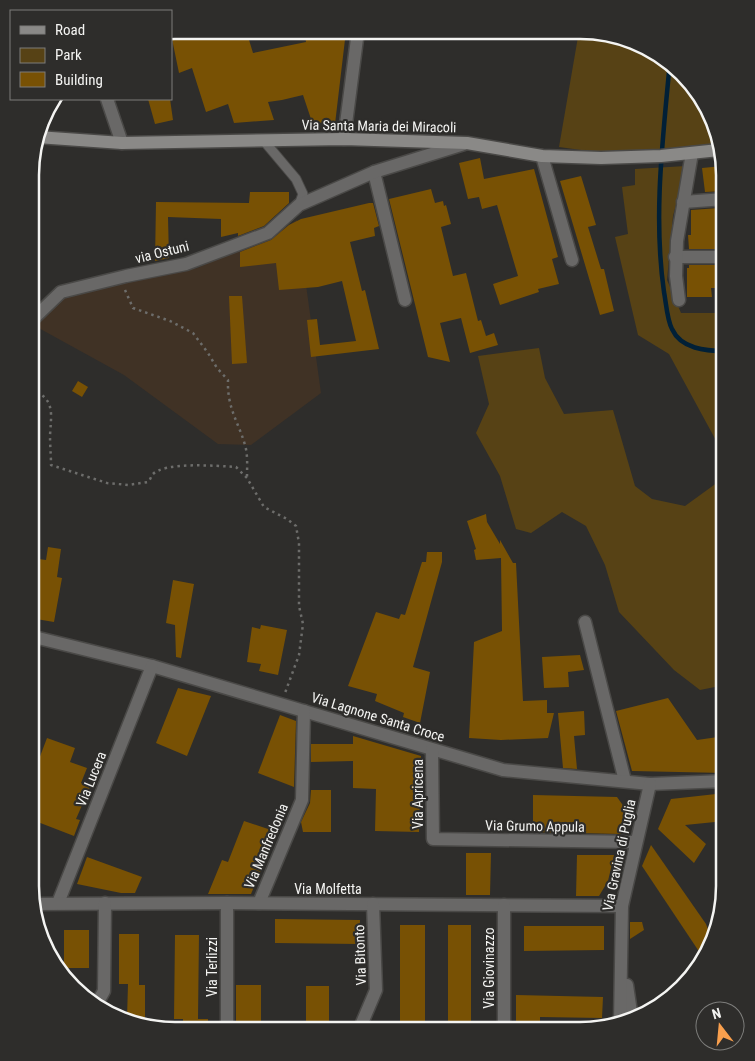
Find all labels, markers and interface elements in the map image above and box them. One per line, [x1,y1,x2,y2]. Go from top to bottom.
legend [10,10,172,100]
text: Road [55,21,85,39]
text: Park [55,46,82,64]
text: Building [55,71,103,89]
street label: Via Santa Maria dei Miracoli [301,117,457,135]
street label: via Ostuni [133,238,191,266]
street label: Via Lagnone Santa Croce [309,689,447,745]
street label: Via Lucera [73,749,109,809]
street label: Via Apricena [410,759,426,829]
street label: Via Gravina di Puglia [599,798,639,912]
street label: Via Manfredonia [241,801,291,891]
street label: Via Grumo Appula [485,817,585,835]
street label: Via Molfetta [294,881,362,897]
street label: Via Bitonto [351,924,369,986]
street label: Via Giovinazzo [481,927,497,1009]
street label: Via Terlizzi [204,937,220,997]
north arrow [695,1001,745,1051]
text: N [710,1005,723,1022]

